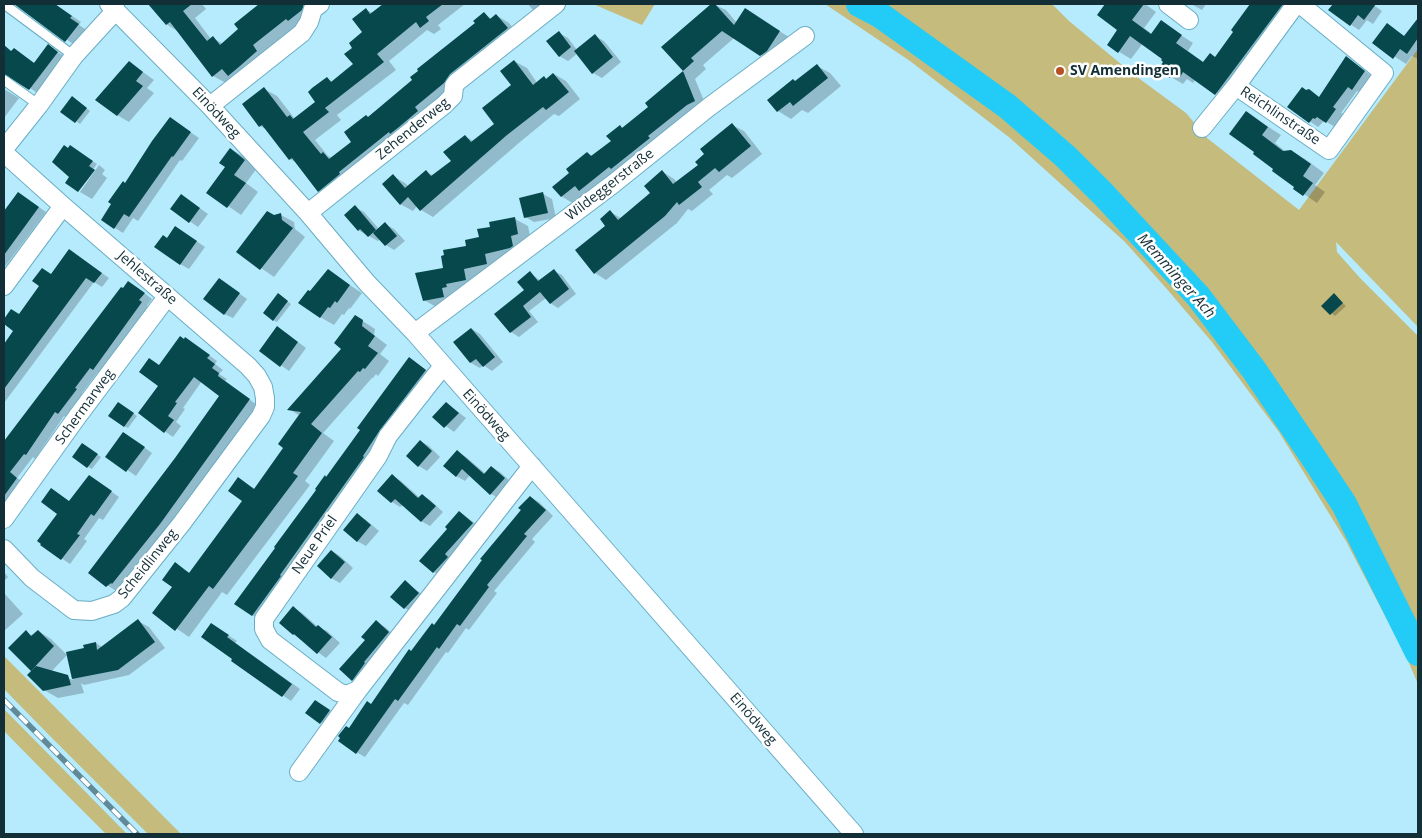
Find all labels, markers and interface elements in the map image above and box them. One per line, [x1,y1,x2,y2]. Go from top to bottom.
place label: SV Amendingen [1070,63,1179,79]
marker: SV Amendingen [1054,65,1066,77]
street label: Reichlinstraße [1237,83,1323,149]
street label: Einödweg [188,84,244,142]
street label: Zehenderweg [373,94,453,164]
street label: Wildeggerstraße [563,145,657,225]
water label: Memminger Ach [1133,230,1219,322]
street label: Jehlestraße [114,248,180,308]
street label: Schermarweg [52,366,118,448]
street label: Einödweg [459,386,513,444]
street label: Neue Priel [289,513,341,577]
street label: Scheidlinweg [115,526,181,602]
street label: Einödweg [726,690,780,748]

